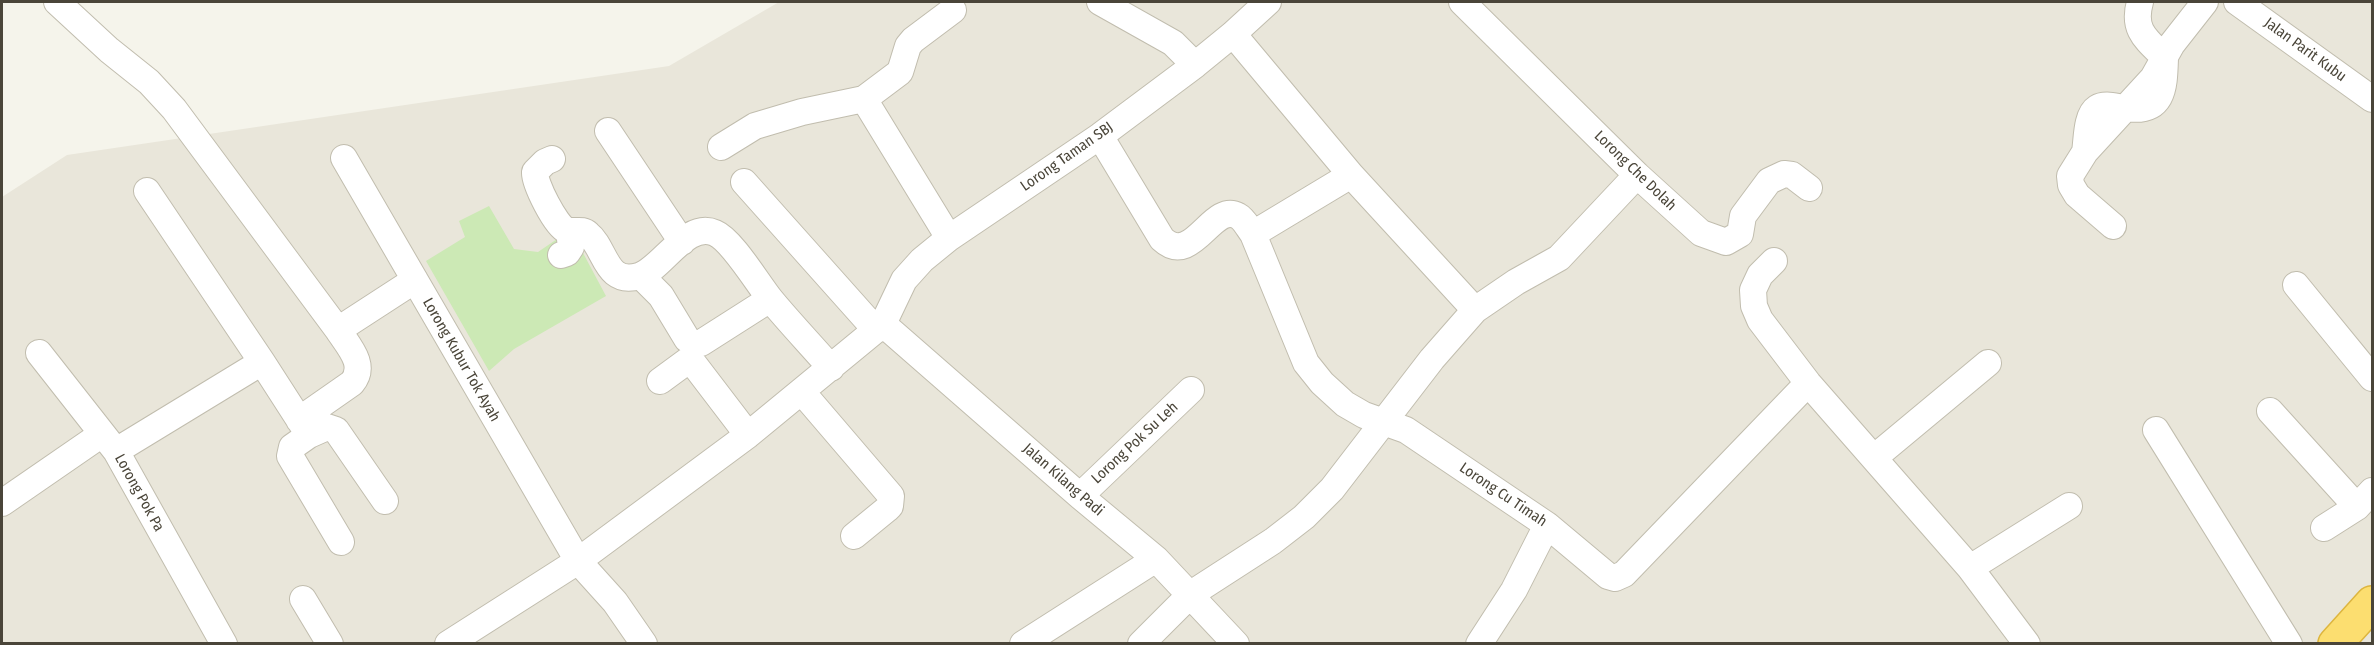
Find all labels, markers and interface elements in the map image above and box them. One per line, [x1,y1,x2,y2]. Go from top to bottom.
street label: Jalan Parit Kubu [2260,14,2350,86]
street label: Lorong Taman SBJ [1017,118,1117,196]
street label: Lorong Che Dolah [1590,127,1680,215]
street label: Lorong Kubur Tok Ayah [418,295,504,425]
street label: Lorong Pok Su Leh [1088,398,1182,488]
street label: Jalan Kilang Padi [1019,440,1107,520]
street label: Lorong Pok Pa [110,451,168,535]
street label: Lorong Cu Timah [1456,459,1550,531]

